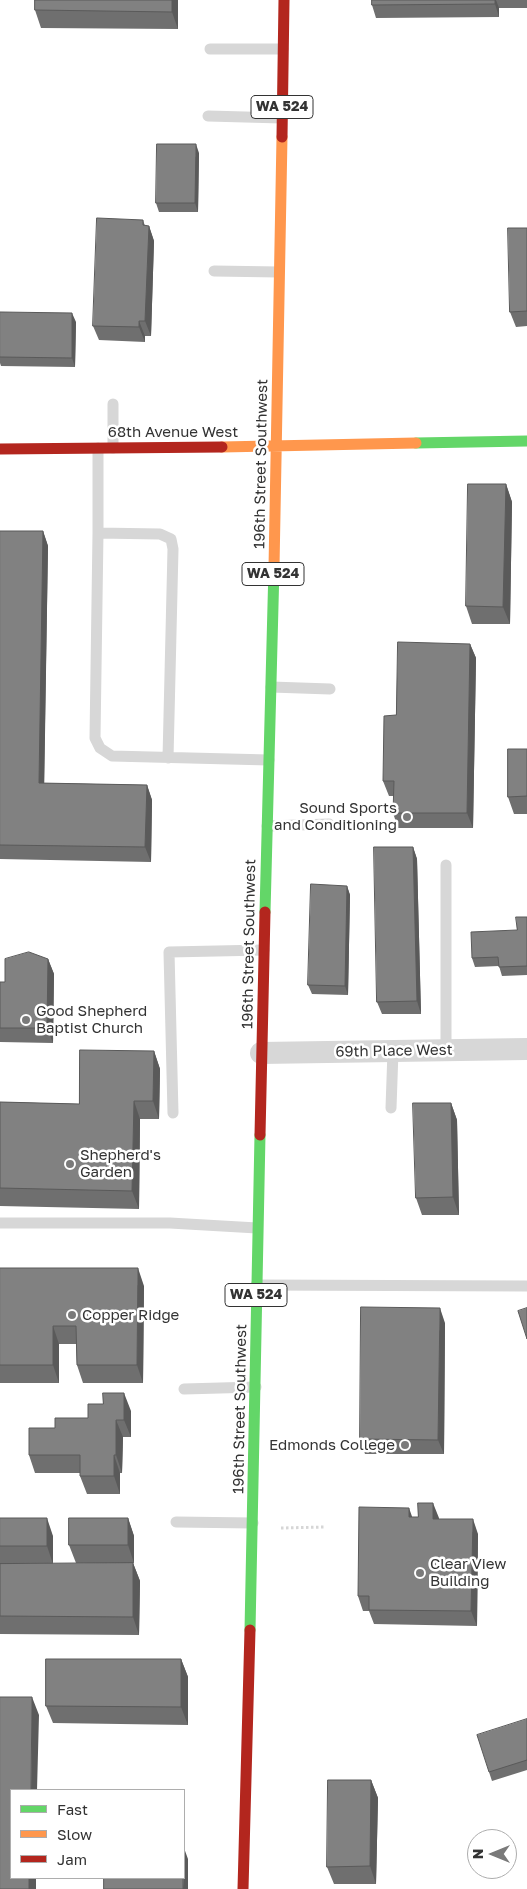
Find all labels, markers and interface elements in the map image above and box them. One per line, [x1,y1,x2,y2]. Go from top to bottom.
road number: WA 524 [251,95,313,118]
street label: 196th Street Southwest [251,379,271,549]
street label: 68th Avenue West [108,423,238,441]
road number: WA 524 [242,562,304,586]
place label: Sound Sports and Conditioning [274,799,397,834]
marker: Sound Sports and Conditioning [401,811,413,823]
street label: 196th Street Southwest [239,859,259,1029]
place label: Good Shepherd Baptist Church [36,1002,147,1037]
marker: Good Shepherd Baptist Church [20,1014,32,1026]
street label: 69th Place West [335,1041,453,1061]
place label: Shepherd's Garden [80,1146,161,1181]
marker: Shepherd's Garden [64,1158,76,1170]
road number: WA 524 [225,1284,287,1306]
place label: Copper Ridge [82,1306,179,1324]
marker: Copper Ridge [66,1309,78,1321]
street label: 196th Street Southwest [230,1324,250,1494]
place label: Edmonds College [269,1436,395,1454]
marker: Edmonds College [399,1439,411,1451]
place label: Clear View Building [430,1555,506,1590]
marker: Clear View Building [414,1567,426,1579]
legend [10,1789,185,1879]
text: Fast [57,1800,88,1818]
text: Slow [57,1825,92,1843]
north arrow [467,1829,517,1879]
text: N [469,1849,486,1859]
text: Jam [57,1850,87,1868]

